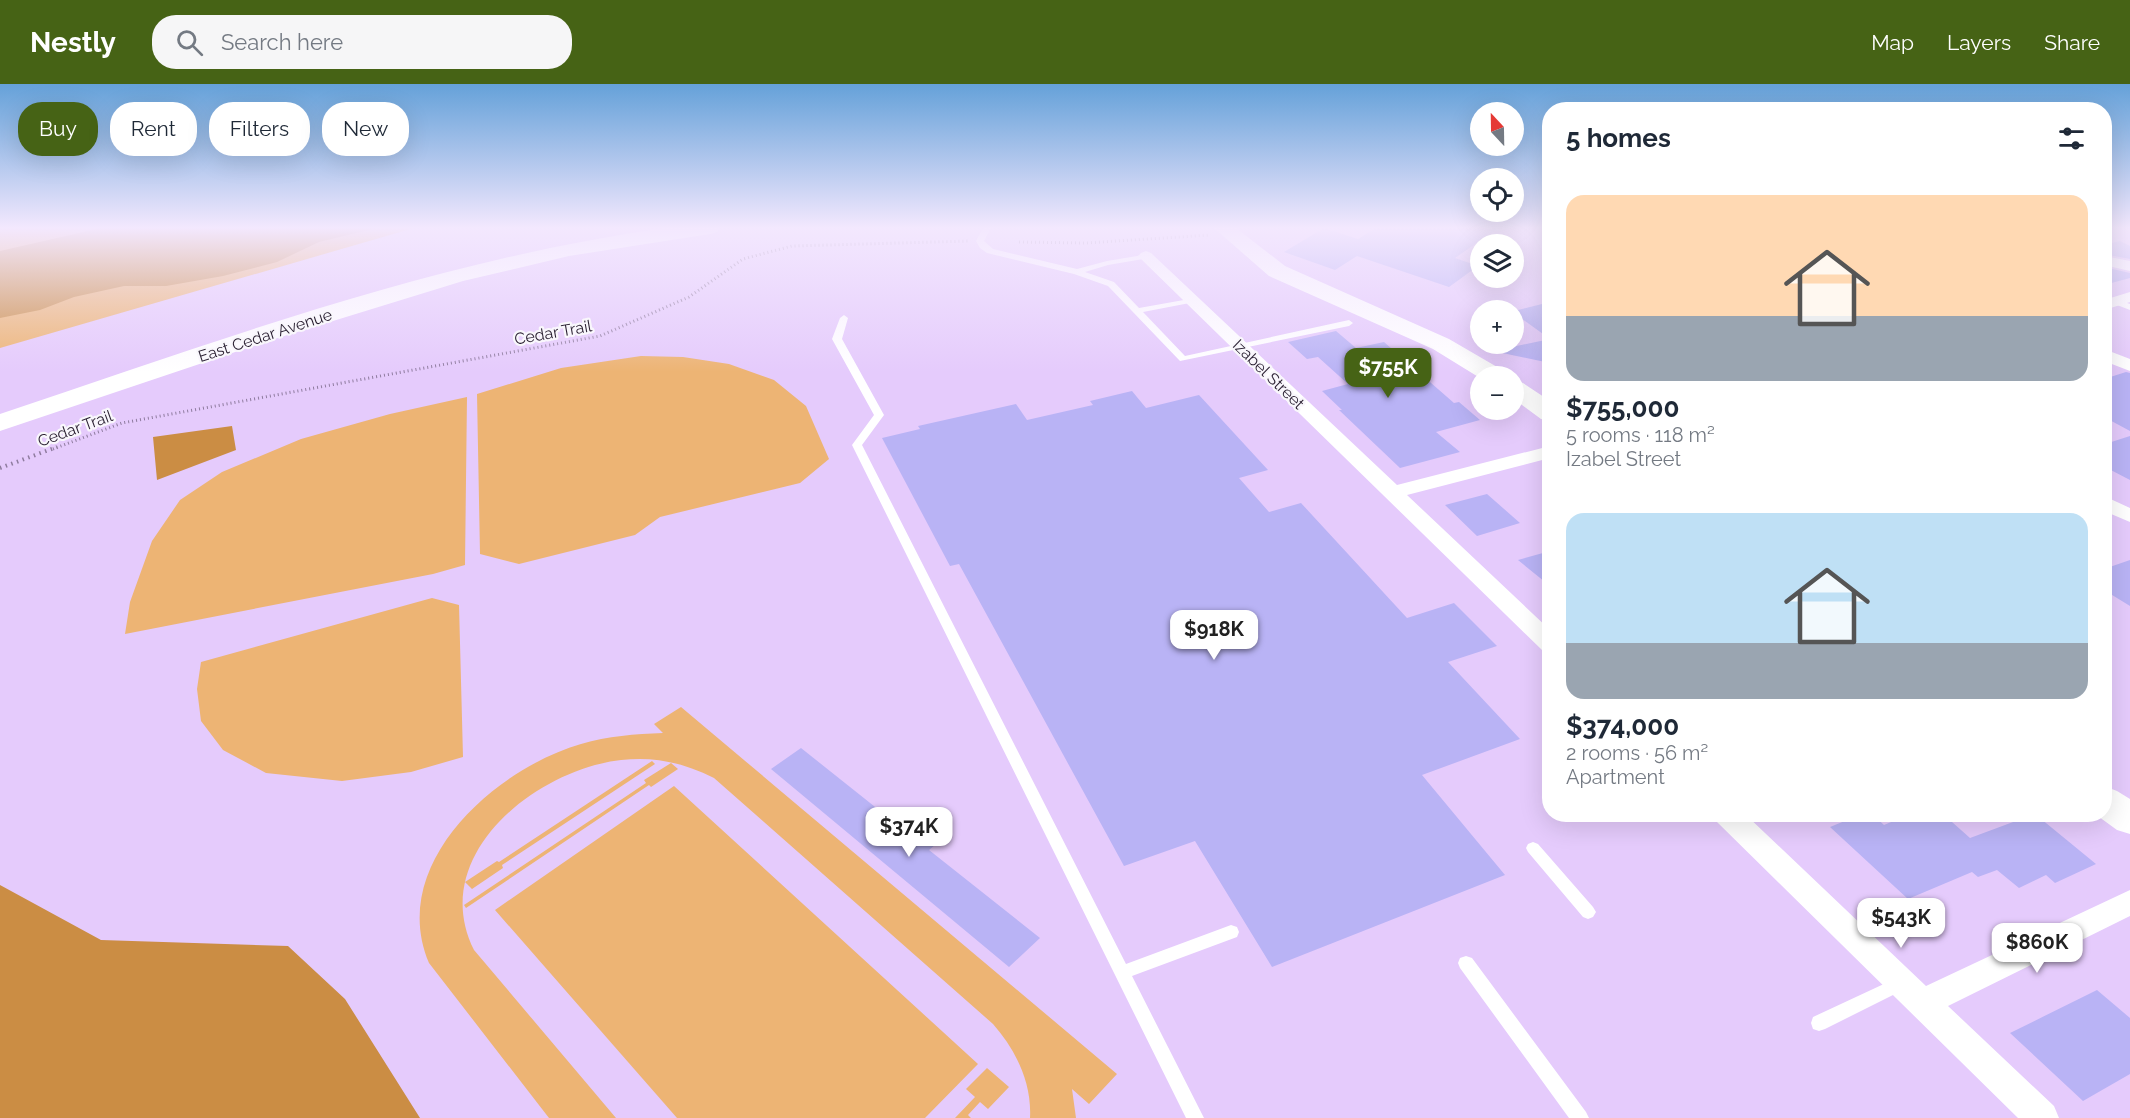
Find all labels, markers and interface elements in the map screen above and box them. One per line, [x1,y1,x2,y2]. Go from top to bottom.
search box [152,15,572,69]
text: Nestly [30,26,116,59]
icon: search [173,26,206,59]
text: Search here [221,29,343,55]
text: Map [1871,30,1914,55]
text: Layers [1947,30,2011,55]
text: Share [2044,30,2100,55]
chip: Buy [18,102,98,156]
chip: Rent [110,102,197,156]
chip: Filters [209,102,310,156]
chip: New [322,102,409,156]
north arrow [1470,102,1524,156]
map controls [1470,102,1524,420]
icon: filters [2055,122,2088,155]
text: 5 homes [1566,123,1671,153]
button: locate [1470,168,1524,222]
button: layers [1470,234,1524,288]
icon: home [1773,234,1881,342]
button: + [1470,300,1524,354]
street label: East Cedar Avenue [196,305,334,366]
street label: Cedar Trail [513,316,594,349]
street label: Izabel Street [1229,336,1309,414]
pin: $755K [1346,348,1430,399]
text: $755K [1358,355,1418,379]
button: − [1470,366,1524,420]
text: $755,000 [1566,393,1679,423]
street label: Cedar Trail [35,406,116,451]
text: 5 rooms · 118 m² [1566,423,1715,447]
text: Izabel Street [1566,447,1681,471]
icon: home [1773,552,1881,660]
pin: $918K [1172,610,1256,661]
text: $918K [1184,617,1244,641]
text: $374,000 [1566,711,1679,741]
text: 2 rooms · 56 m² [1566,741,1708,765]
text: Apartment [1566,765,1665,789]
pin: $374K [867,807,951,858]
text: $374K [880,814,938,838]
pin: $543K [1859,898,1943,949]
text: $543K [1871,905,1931,929]
pin: $860K [1995,923,2079,974]
text: $860K [2006,930,2068,954]

